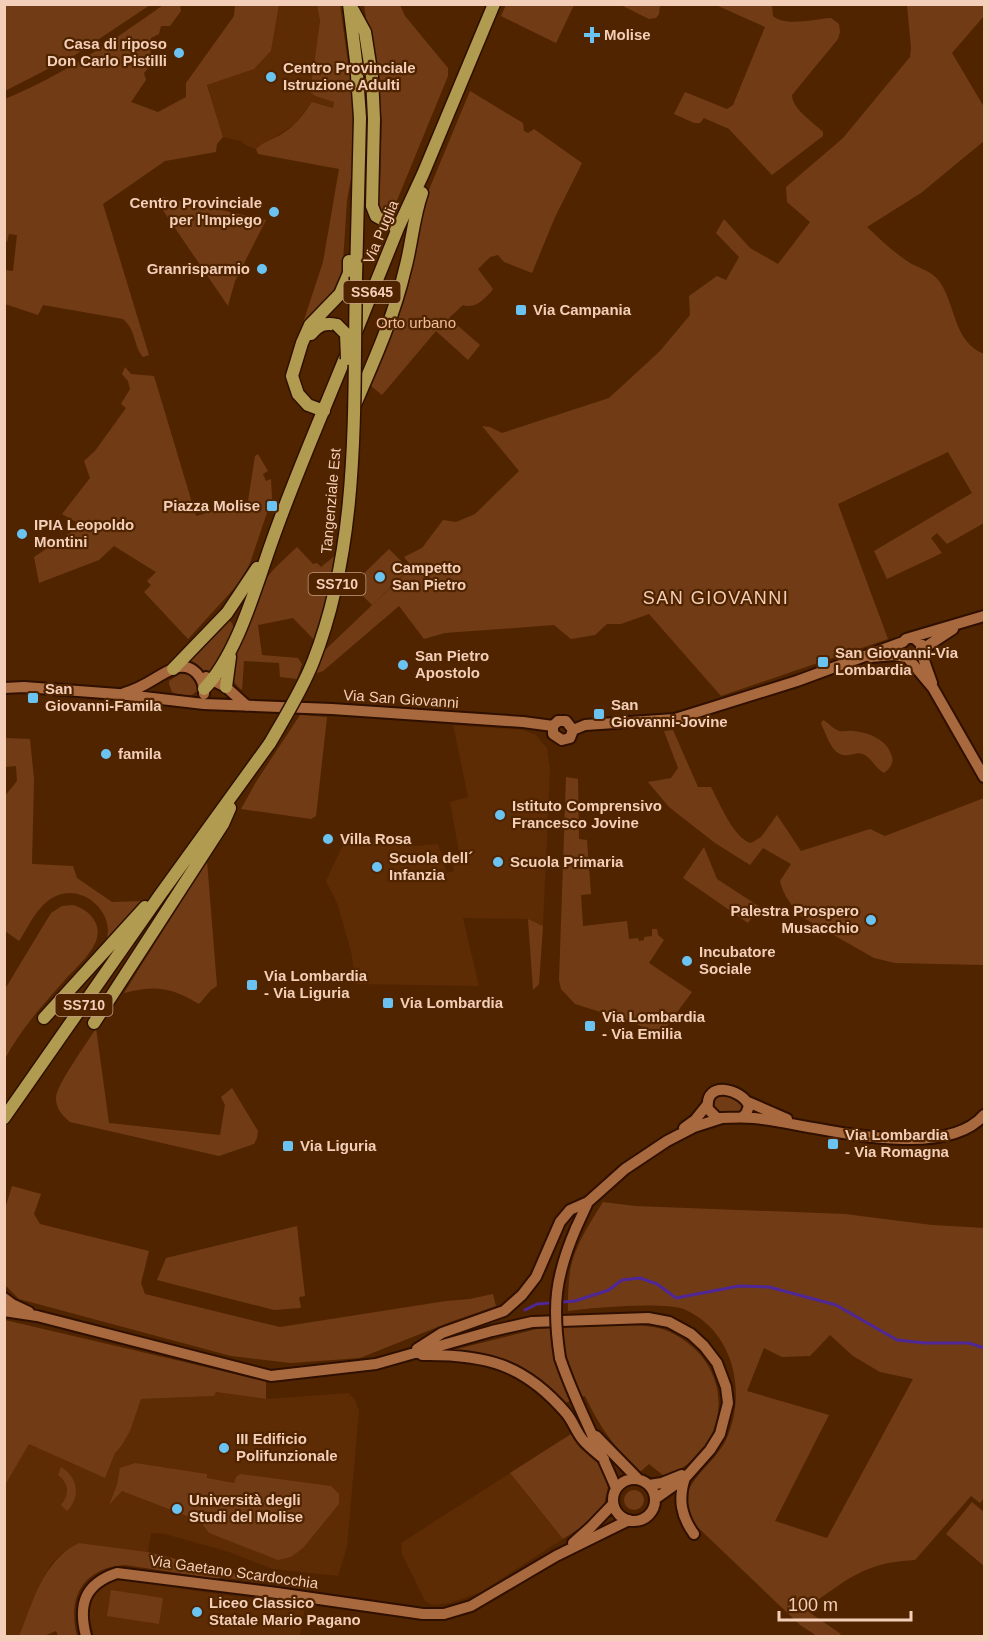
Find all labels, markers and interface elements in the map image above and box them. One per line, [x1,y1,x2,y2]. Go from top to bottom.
place label: Molise [604,26,651,43]
marker: Molise [585,28,599,42]
place label: Casa di riposo Don Carlo Pistilli [47,35,167,69]
marker: Casa di riposo Don Carlo Pistilli [172,46,186,60]
place label: Centro Provinciale Istruzione Adulti [283,59,416,93]
marker: Centro Provinciale Istruzione Adulti [264,70,278,84]
place label: Centro Provinciale per l'Impiego [129,194,262,228]
street label: Via Puglia [360,197,402,266]
marker: Centro Provinciale per l'Impiego [267,205,281,219]
place label: Granrisparmio [147,260,250,277]
marker: Granrisparmio [255,262,269,276]
road number: SS645 [344,281,400,303]
place label: Via Campania [533,301,632,318]
marker: Via Campania [514,303,528,317]
park label: Orto urbano [376,314,456,331]
street label: Tangenziale Est [317,447,344,554]
place label: Piazza Molise [163,497,260,514]
marker: Piazza Molise [265,499,279,513]
place label: IPIA Leopoldo Montini [34,516,134,550]
marker: IPIA Leopoldo Montini [15,527,29,541]
place label: Campetto San Pietro [392,559,466,593]
marker: Campetto San Pietro [373,570,387,584]
road number: SS710 [308,573,366,595]
district label: SAN GIOVANNI [643,588,789,608]
place label: San Giovanni-Via Lombardia [835,644,959,678]
place label: San Pietro Apostolo [415,647,489,681]
marker: San Giovanni-Via Lombardia [816,655,830,669]
marker: San Pietro Apostolo [396,658,410,672]
place label: San Giovanni-Famila [45,680,162,714]
street label: Via San Giovanni [343,686,459,711]
marker: San Giovanni-Famila [26,691,40,705]
place label: San Giovanni-Jovine [611,696,728,730]
marker: San Giovanni-Jovine [592,707,606,721]
place label: famila [118,745,162,762]
marker: famila [99,747,113,761]
place label: Istituto Comprensivo Francesco Jovine [512,797,662,831]
marker: Istituto Comprensivo Francesco Jovine [493,808,507,822]
place label: Villa Rosa [340,830,412,847]
marker: Villa Rosa [321,832,335,846]
place label: Scuola dell´ Infanzia [389,849,473,883]
place label: Scuola Primaria [510,853,624,870]
marker: Scuola Primaria [491,855,505,869]
marker: Scuola dell´ Infanzia [370,860,384,874]
place label: Palestra Prospero Musacchio [731,902,859,936]
marker: Palestra Prospero Musacchio [864,913,878,927]
place label: Incubatore Sociale [699,943,776,977]
marker: Incubatore Sociale [680,954,694,968]
place label: Via Lombardia - Via Liguria [264,967,368,1001]
marker: Via Lombardia - Via Liguria [245,978,259,992]
road number: SS710 [56,994,112,1016]
place label: Via Lombardia [400,994,504,1011]
marker: Via Lombardia [381,996,395,1010]
place label: Via Lombardia - Via Emilia [602,1008,706,1042]
marker: Via Lombardia - Via Emilia [583,1019,597,1033]
place label: Via Lombardia - Via Romagna [845,1126,950,1160]
place label: Via Liguria [300,1137,377,1154]
marker: Via Lombardia - Via Romagna [826,1137,840,1151]
marker: Via Liguria [281,1139,295,1153]
place label: III Edificio Polifunzionale [236,1430,338,1464]
marker: III Edificio Polifunzionale [217,1441,231,1455]
place label: Università degli Studi del Molise [189,1491,303,1525]
marker: Università degli Studi del Molise [170,1502,184,1516]
street label: Via Gaetano Scardocchia [149,1551,320,1592]
scale bar [779,1584,911,1622]
place label: Liceo Classico Statale Mario Pagano [209,1594,361,1628]
text: 100 m [788,1595,838,1615]
marker: Liceo Classico Statale Mario Pagano [190,1605,204,1619]

